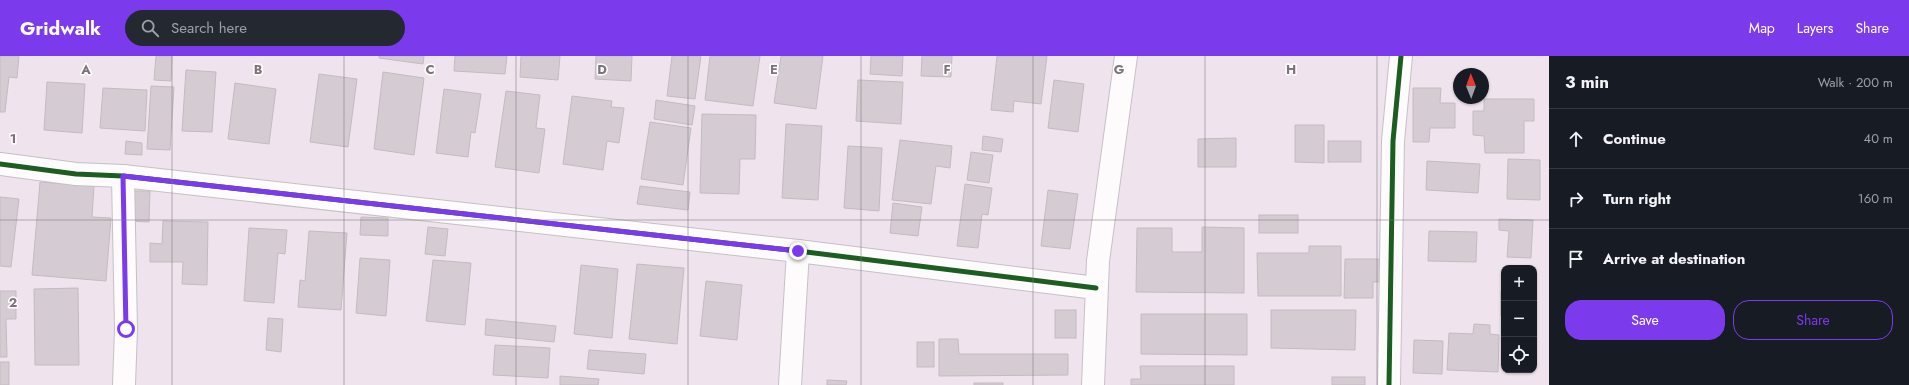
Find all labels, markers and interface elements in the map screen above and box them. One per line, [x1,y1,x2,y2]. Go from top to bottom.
search box [125,10,405,46]
text: Gridwalk [20,15,101,42]
icon: search [139,17,161,39]
text: Search here [171,17,247,39]
text: Map [1749,18,1775,38]
text: Layers [1797,18,1833,38]
text: Share [1855,18,1889,38]
text: A [80,60,91,79]
text: B [254,60,263,79]
text: C [425,60,435,79]
text: D [597,60,607,79]
text: E [770,60,778,79]
text: F [943,60,951,79]
text: G [1114,60,1125,79]
text: H [1286,60,1296,79]
north arrow [1453,68,1489,104]
text: 3 min [1565,70,1609,94]
text: Walk · 200 m [1818,73,1893,92]
icon: ahead [1565,128,1587,150]
text: Continue [1603,128,1666,150]
text: 1 [10,129,16,148]
text: 40 m [1864,129,1893,148]
icon: right [1565,188,1587,210]
text: Turn right [1603,188,1671,210]
text: 160 m [1858,189,1893,208]
route end [789,242,807,260]
icon: arrive [1565,248,1587,270]
text: Arrive at destination [1603,248,1745,270]
map controls [1501,265,1537,373]
button: + [1501,265,1537,301]
text: 2 [9,293,17,312]
button: Save [1565,300,1725,340]
button: Share [1733,300,1893,340]
button: − [1501,301,1537,337]
route start [117,320,135,338]
button: locate [1501,337,1537,373]

